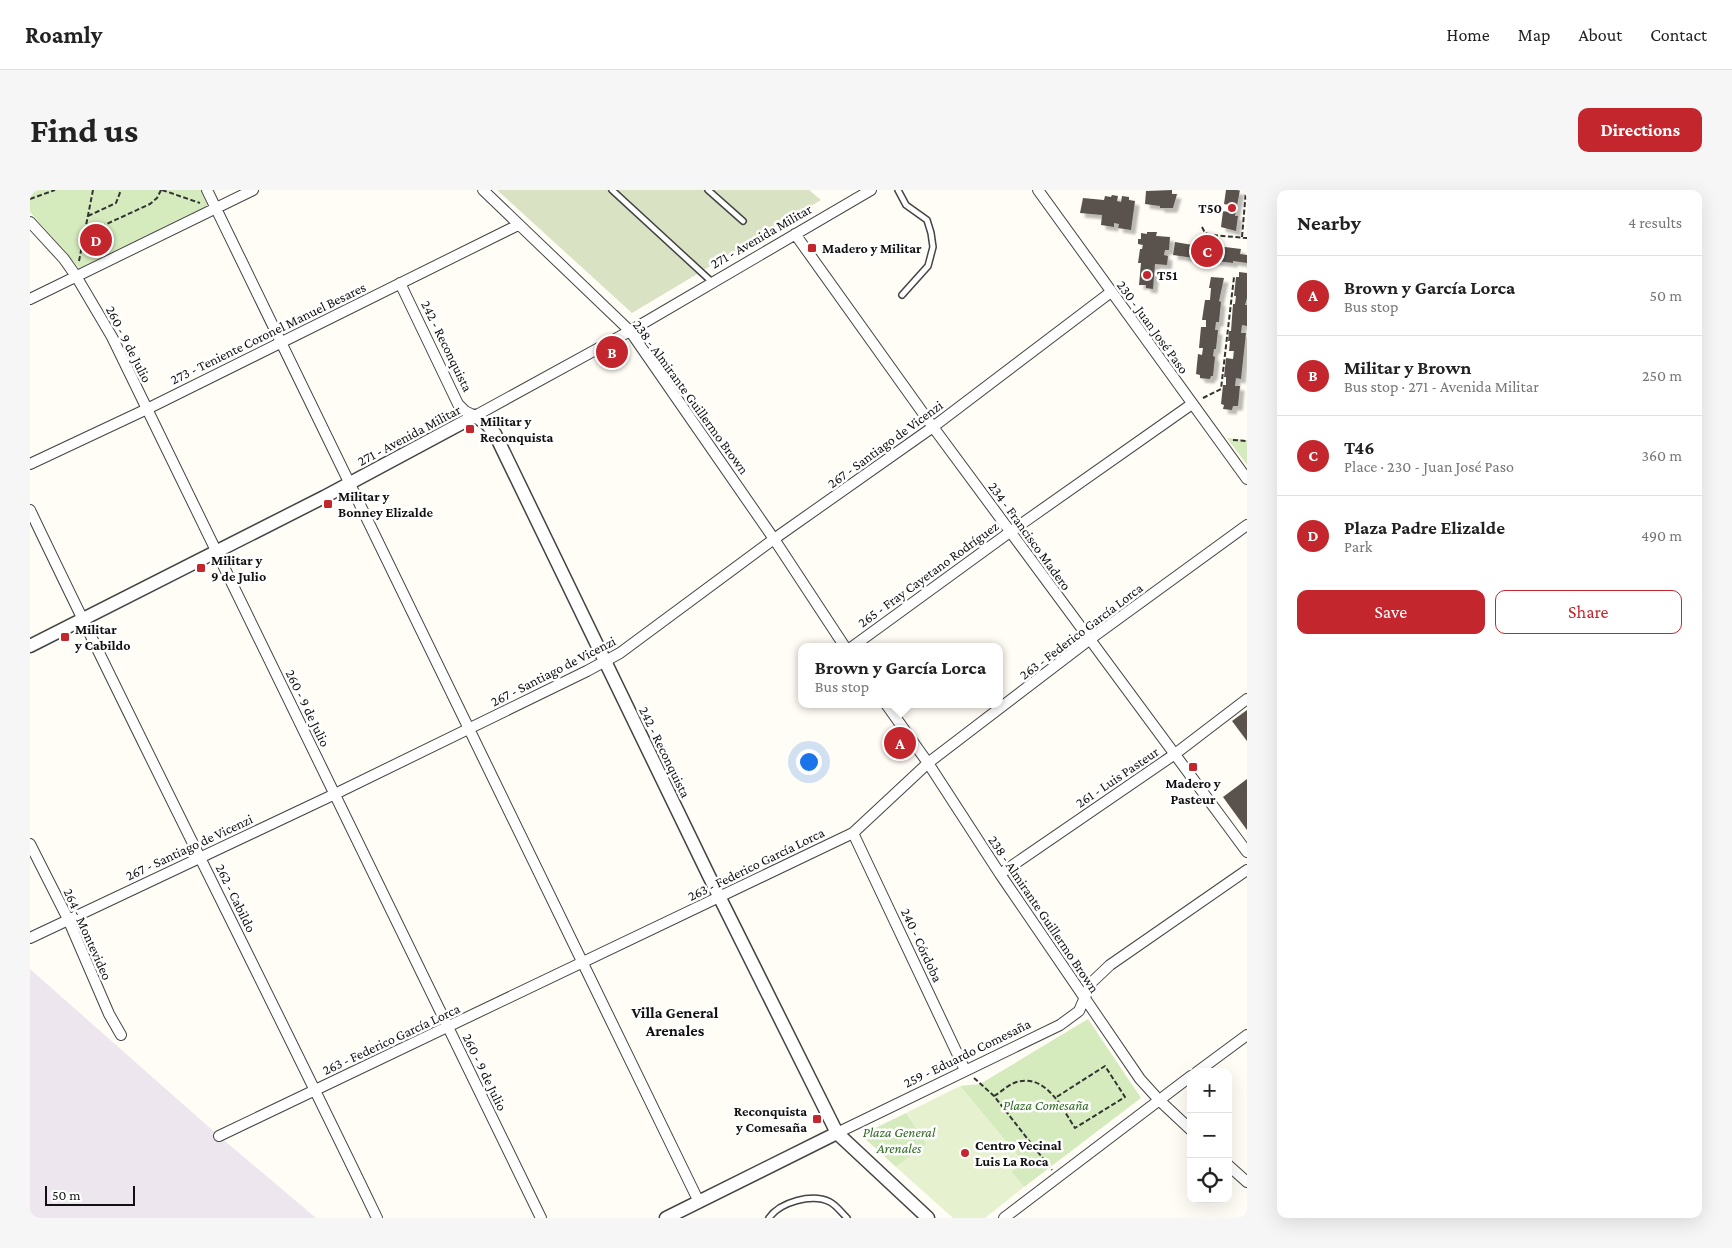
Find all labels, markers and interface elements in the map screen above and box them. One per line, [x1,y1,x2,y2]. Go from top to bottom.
text: Roamly [25,21,102,48]
text: Home [1447,25,1490,45]
text: Map [1518,25,1550,45]
text: About [1578,25,1622,45]
text: Contact [1650,25,1707,45]
button: Directions [1578,108,1702,152]
text: Find us [30,111,138,150]
street label: 271 - Avenida Militar [707,200,815,272]
place label: T50 [1198,200,1222,216]
marker: T50 [1226,202,1238,214]
text: Nearby [1297,211,1361,235]
text: 4 results [1628,214,1682,231]
pin: D [80,221,112,259]
pin: C [1191,232,1223,270]
place label: Madero y Militar [822,240,922,256]
marker: Madero y Militar [806,242,818,254]
place label: T51 [1157,267,1177,283]
marker: T51 [1141,269,1153,281]
street label: 230 - Juan José Paso [1114,277,1192,377]
text: Brown y García Lorca [1344,277,1515,298]
street label: 273 - Teniente Coronel Manuel Besares [168,279,368,387]
text: A [1308,287,1318,304]
text: 50 m [1650,287,1682,304]
street label: 242 - Reconquista [418,298,476,395]
text: Bus stop [1344,298,1398,315]
street label: 260 - 9 de Julio [103,303,155,385]
street label: 238 - Almirante Guillermo Brown [630,317,752,477]
pin: B [596,333,628,371]
text: Militar y Brown [1344,357,1471,378]
text: B [1308,367,1318,384]
text: 250 m [1642,367,1682,384]
text: Bus stop · 271 - Avenida Militar [1344,378,1539,395]
street label: 267 - Santiago de Vicenzi [824,397,946,491]
street label: 271 - Avenida Militar [355,401,463,469]
place label: Militar y Reconquista [480,413,554,445]
marker: Militar y Reconquista [464,423,476,435]
text: T46 [1344,437,1375,458]
text: C [1308,447,1318,464]
text: 360 m [1641,447,1682,464]
text: Place · 230 - Juan José Paso [1344,458,1514,475]
street label: 234 - Francisco Madero [985,479,1075,593]
place label: Militar y Bonney Elizalde [338,488,434,520]
marker: Militar y Bonney Elizalde [322,498,334,510]
text: Plaza Padre Elizalde [1344,517,1505,538]
street label: 265 - Fray Cayetano Rodríguez [855,518,1001,630]
text: D [1307,527,1319,544]
text: 490 m [1641,527,1682,544]
text: Park [1344,538,1372,555]
place label: Militar y 9 de Julio [211,552,266,584]
marker: Militar y 9 de Julio [195,562,207,574]
street label: 263 - Federico García Lorca [1016,579,1146,683]
button: Save [1297,590,1485,634]
button: Share [1495,590,1682,634]
place label: Militar y Cabildo [74,621,130,653]
marker: Militar y Cabildo [59,631,71,643]
street label: 267 - Santiago de Vicenzi [488,632,619,710]
popup [798,643,1003,708]
text: Brown y García Lorca [815,657,986,678]
street label: 260 - 9 de Julio [282,667,334,749]
text: Bus stop [815,678,869,695]
street label: 242 - Reconquista [636,704,694,801]
pin: A [884,724,916,762]
street label: 261 - Luis Pasteur [1072,743,1162,811]
your location [796,749,822,775]
marker: Madero y Pasteur [1187,761,1199,773]
place label: Madero y Pasteur [1165,775,1221,807]
street label: 267 - Santiago de Vicenzi [123,810,255,883]
street label: 263 - Federico García Lorca [685,824,827,904]
street label: 238 - Almirante Guillermo Brown [985,832,1103,996]
street label: 262 - Cabildo [213,861,259,935]
street label: 264 - Montevideo [61,886,115,982]
street label: 240 - Córdoba [898,905,946,985]
street label: 263 - Federico García Lorca [320,1000,463,1078]
district label: Villa General Arenales [631,1004,719,1039]
street label: 259 - Eduardo Comesaña [901,1015,1034,1091]
street label: 260 - 9 de Julio [459,1031,511,1113]
map controls [1187,1068,1232,1203]
button: + [1187,1068,1232,1113]
park label: Plaza Comesaña [1003,1097,1089,1113]
place label: Reconquista y Comesaña [734,1103,807,1135]
marker: Reconquista y Comesaña [811,1113,823,1125]
button: − [1187,1113,1232,1158]
park label: Plaza General Arenales [863,1124,936,1156]
place label: Centro Vecinal Luis La Roca [975,1137,1062,1169]
marker: Centro Vecinal Luis La Roca [959,1147,971,1159]
button: locate [1187,1158,1232,1203]
scale bar [45,1183,135,1206]
text: 50 m [52,1187,80,1203]

